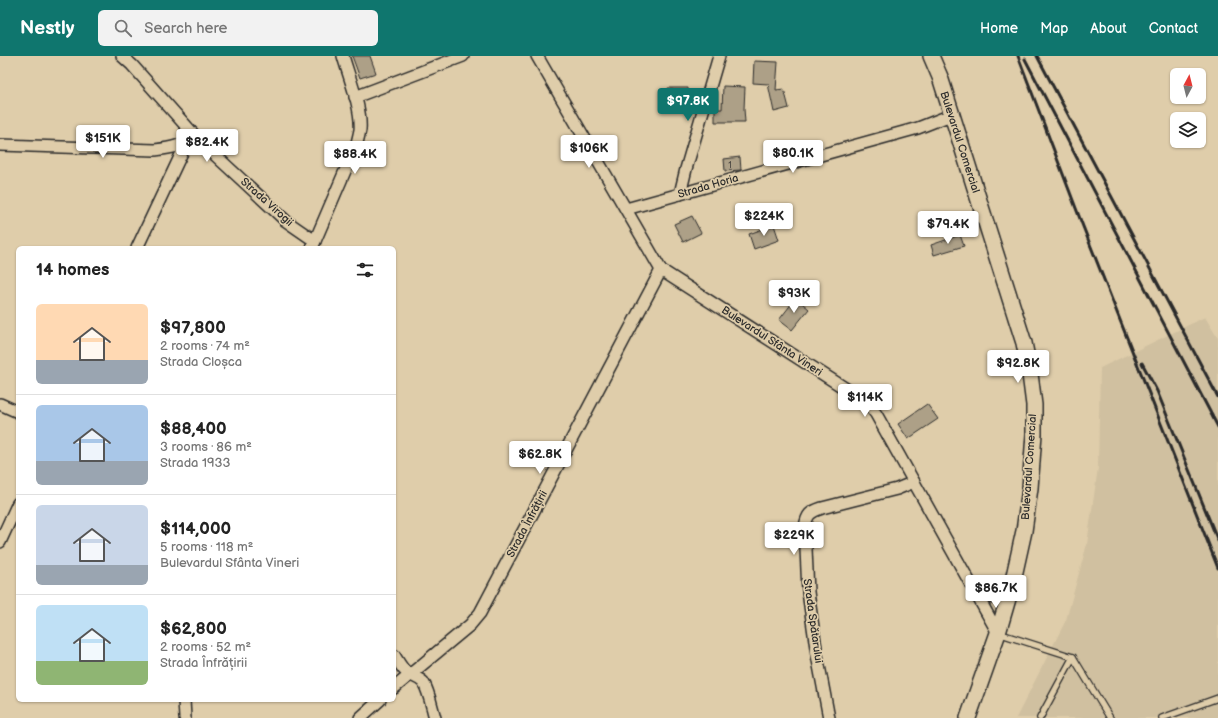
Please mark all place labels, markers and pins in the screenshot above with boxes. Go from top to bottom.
pin: $97.8K [655,88,721,122]
pin: $151K [75,125,131,159]
pin: $82.4K [174,129,240,163]
pin: $106K [561,135,617,169]
pin: $80.1K [760,140,826,174]
pin: $88.4K [322,141,388,175]
pin: $224K [736,203,792,237]
pin: $79.4K [915,211,981,245]
pin: $93K [770,280,818,314]
pin: $92.8K [985,350,1051,384]
pin: $114K [837,384,893,418]
pin: $62.8K [507,441,573,475]
pin: $229K [766,522,822,556]
pin: $86.7K [963,575,1029,609]

